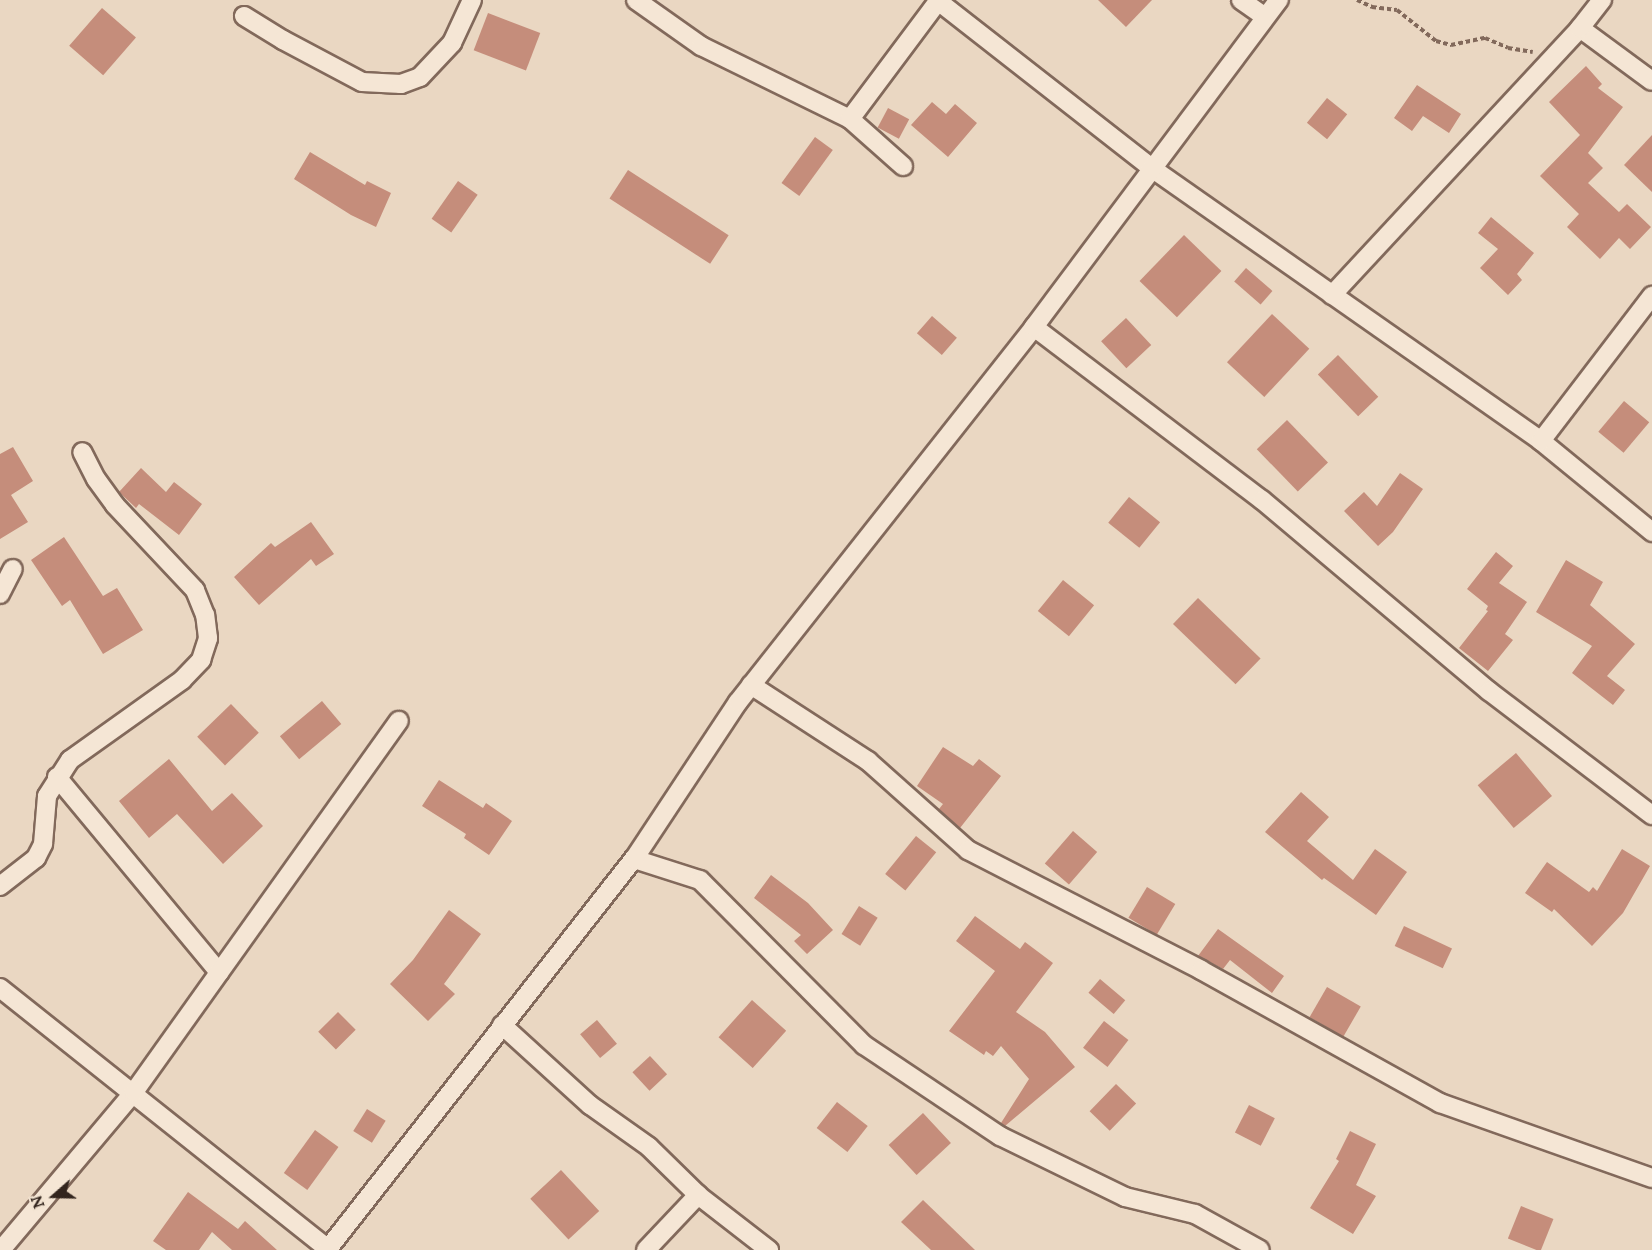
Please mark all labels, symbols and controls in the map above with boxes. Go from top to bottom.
north arrow [24,1166,84,1226]
text: N [26,1193,49,1211]

